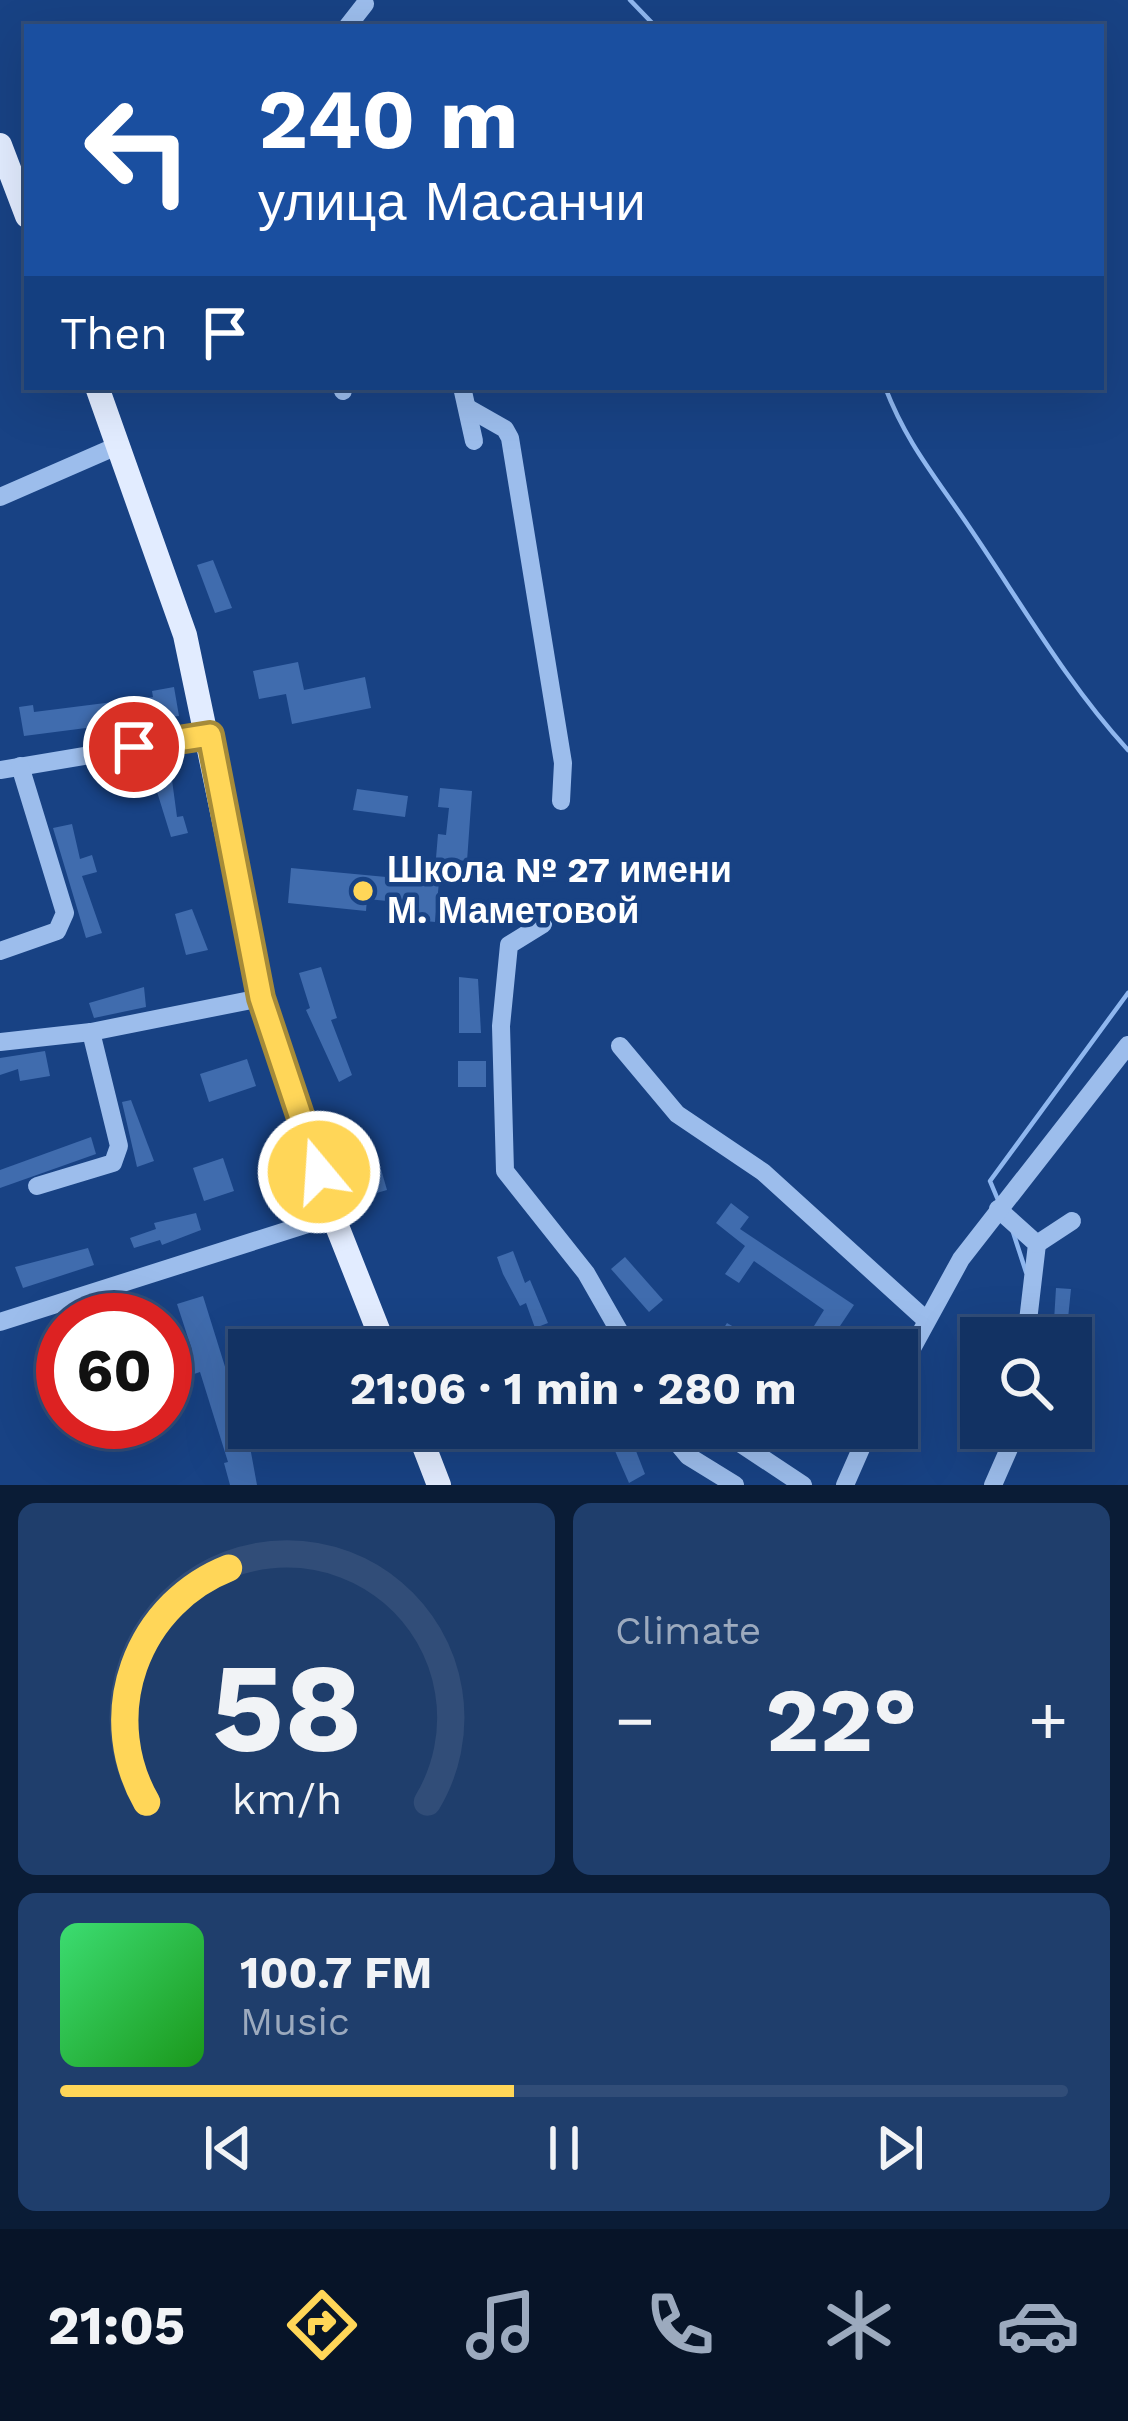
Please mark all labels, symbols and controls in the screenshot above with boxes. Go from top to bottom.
text: 240 m [258,70,519,168]
icon: left [60,72,216,228]
text: улица Масанчи [258,170,646,233]
icon: arrive [192,300,258,366]
text: Then [60,307,168,360]
pin [83,696,185,798]
icon: arrive [101,714,167,780]
place label: Школа № 27 имени М. Маметовой [387,849,732,932]
marker: Школа № 27 имени М. Маметовой [350,878,376,904]
position arrow [256,1109,382,1235]
speed limit sign: 60 [36,1293,192,1449]
map controls [960,1317,1092,1449]
button: search [960,1317,1092,1449]
text: 21:06 · 1 min · 280 m [349,1362,797,1415]
text: Climate [615,1608,761,1653]
text: 58 [211,1635,362,1781]
text: 22° [766,1667,917,1773]
text: − [615,1682,655,1759]
text: + [1028,1682,1068,1759]
text: km/h [231,1774,342,1824]
text: 100.7 FM [240,1946,433,1999]
text: Music [240,1999,350,2044]
icon: previous [195,2115,261,2181]
icon: pause [531,2115,597,2181]
icon: next [867,2115,933,2181]
icon: directions [280,2283,364,2367]
icon: music [459,2283,543,2367]
icon: phone [638,2283,722,2367]
icon: climate [817,2283,901,2367]
icon: car [996,2283,1080,2367]
text: 21:05 [48,2294,185,2357]

